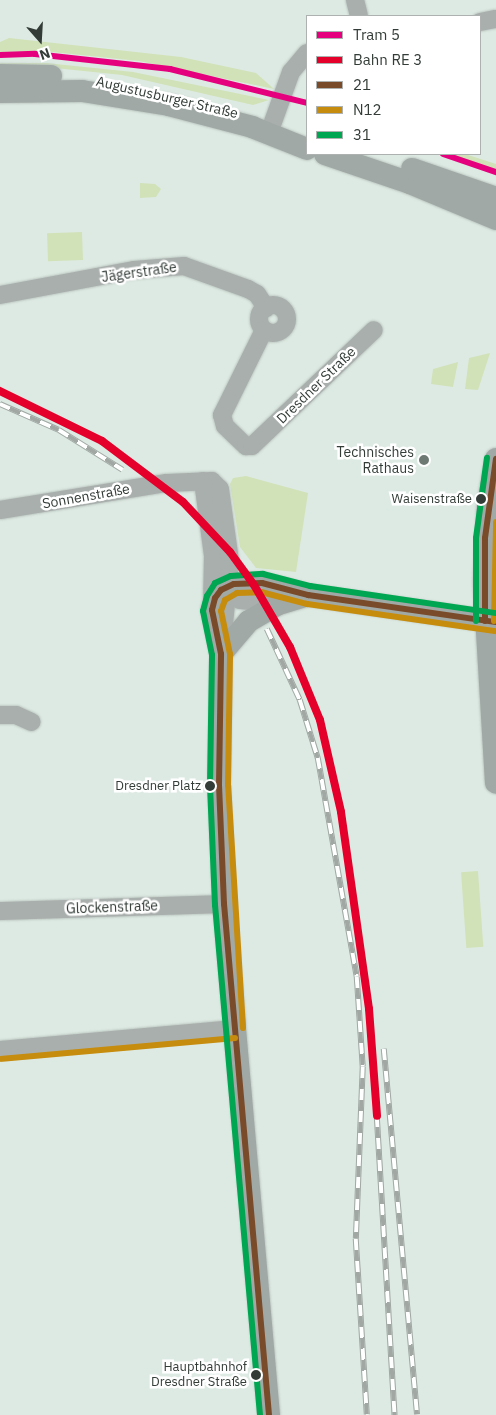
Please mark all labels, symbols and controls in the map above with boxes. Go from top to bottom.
north arrow [15,15,65,65]
legend [306,15,481,155]
text: Tram 5 [353,25,400,44]
text: N [37,44,53,64]
text: Bahn RE 3 [353,50,422,69]
street label: Augustusburger Straße [94,72,240,122]
text: 21 [353,75,371,94]
text: N12 [353,100,382,119]
text: 31 [353,125,371,144]
street label: Jägerstraße [100,258,178,286]
street label: Dresdner Straße [273,343,359,427]
place label: Technisches Rathaus [336,444,414,477]
marker: Technisches Rathaus [418,454,430,466]
street label: Sonnenstraße [41,480,131,512]
place label: Waisenstraße [392,491,472,507]
marker: Waisenstraße [476,494,486,504]
place label: Dresdner Platz [115,778,201,794]
marker: Dresdner Platz [205,781,215,791]
street label: Glockenstraße [66,897,158,917]
place label: Hauptbahnhof Dresdner Straße [151,1360,247,1391]
marker: Hauptbahnhof Dresdner Straße [251,1370,261,1380]

